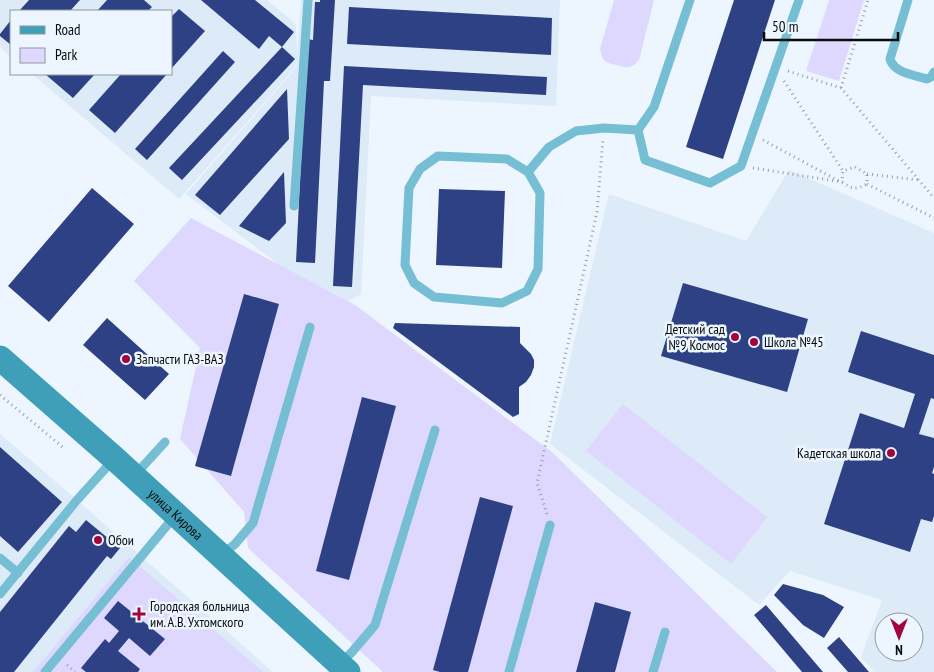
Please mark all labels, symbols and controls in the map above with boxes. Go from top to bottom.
legend [10,10,172,75]
scale bar [764,10,898,42]
text: 50 m [772,17,798,36]
text: Road [55,20,81,39]
text: Park [55,45,77,64]
place label: Детский сад №9 Космос [665,320,725,354]
marker: Детский сад №9 Космос [729,331,741,343]
place label: Школа №45 [764,333,824,351]
marker: Школа №45 [748,336,760,348]
place label: Запчасти ГАЗ-ВАЗ [136,350,224,368]
marker: Запчасти ГАЗ-ВАЗ [120,353,132,365]
place label: Кадетская школа [797,444,881,462]
marker: Кадетская школа [885,447,897,459]
street label: улица Кирова [144,485,207,544]
place label: Обои [108,531,134,549]
marker: Обои [92,534,104,546]
place label: Городская больница им. А.В. Ухтомского [150,597,250,631]
marker: Городская больница им. А.В. Ухтомского [132,607,146,621]
north arrow [874,612,924,662]
text: N [895,641,903,659]

